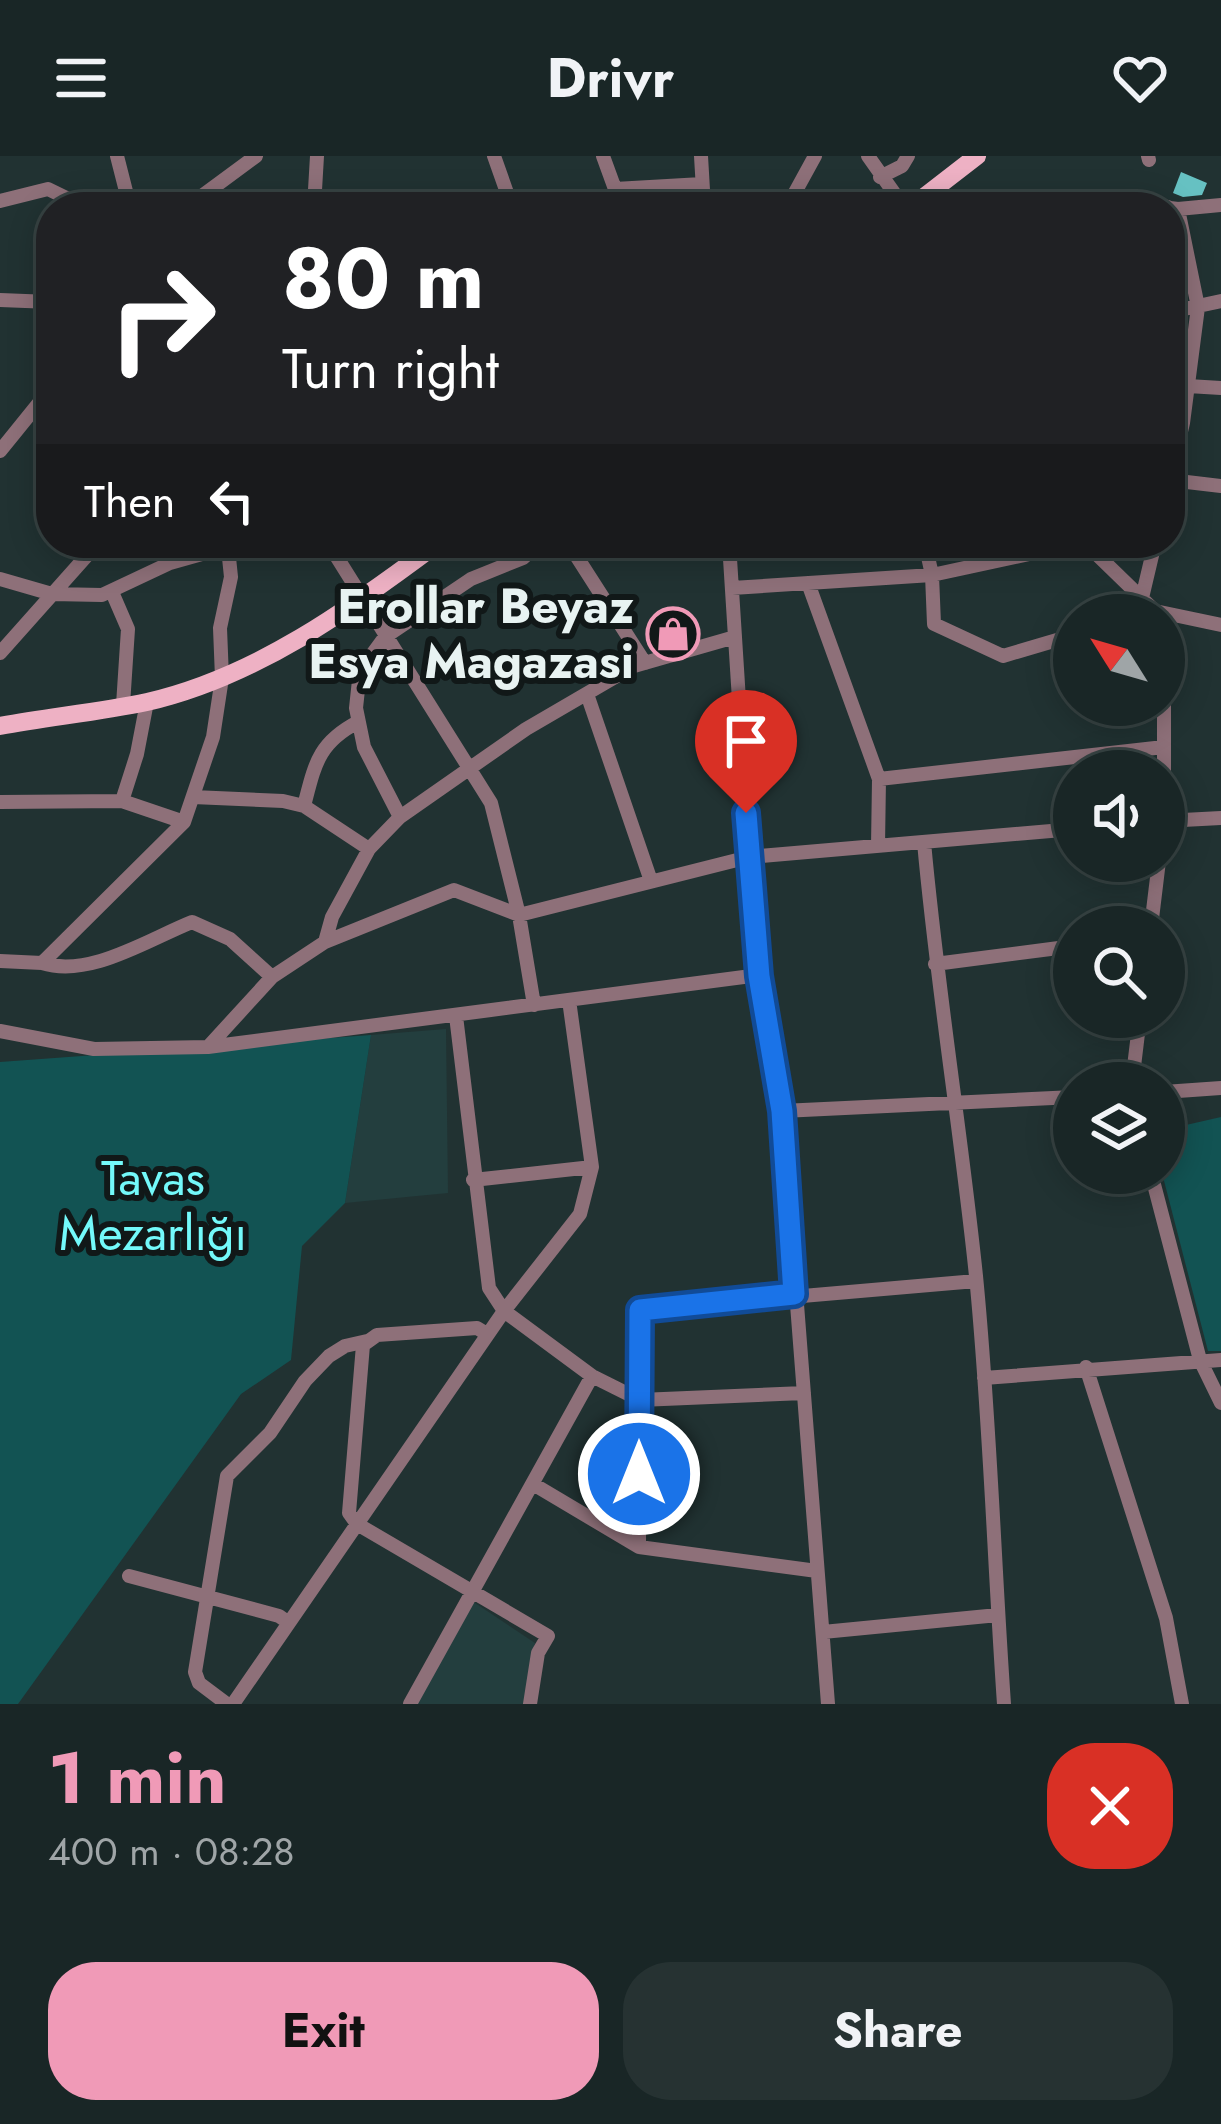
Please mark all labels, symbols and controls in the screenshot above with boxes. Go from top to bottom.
text: Drivr [547,39,674,117]
icon: menu [48,45,114,111]
icon: heart [1107,45,1173,111]
text: 80 m [282,218,484,340]
icon: right [84,240,240,396]
text: Turn right [282,330,499,408]
icon: left [199,468,265,534]
text: Then [84,469,175,534]
place label: Erollar Beyaz Esya Magazasi [308,572,634,696]
north arrow [1053,594,1185,726]
map controls [1053,594,1185,1194]
shop icon: Erollar Beyaz Esya Magazasi [645,606,701,662]
pin [695,690,797,813]
icon: arrive [713,708,779,774]
button: sound [1053,750,1185,882]
button: search [1053,906,1185,1038]
button: layers [1053,1062,1185,1194]
park label: Tavas Mezarlığı [59,1144,247,1268]
position arrow [576,1411,702,1537]
text: 1 min [48,1726,227,1830]
button: close [1047,1743,1173,1869]
text: 400 m · 08:28 [48,1823,295,1880]
button: Exit [48,1962,599,2100]
button: Share [623,1962,1173,2100]

